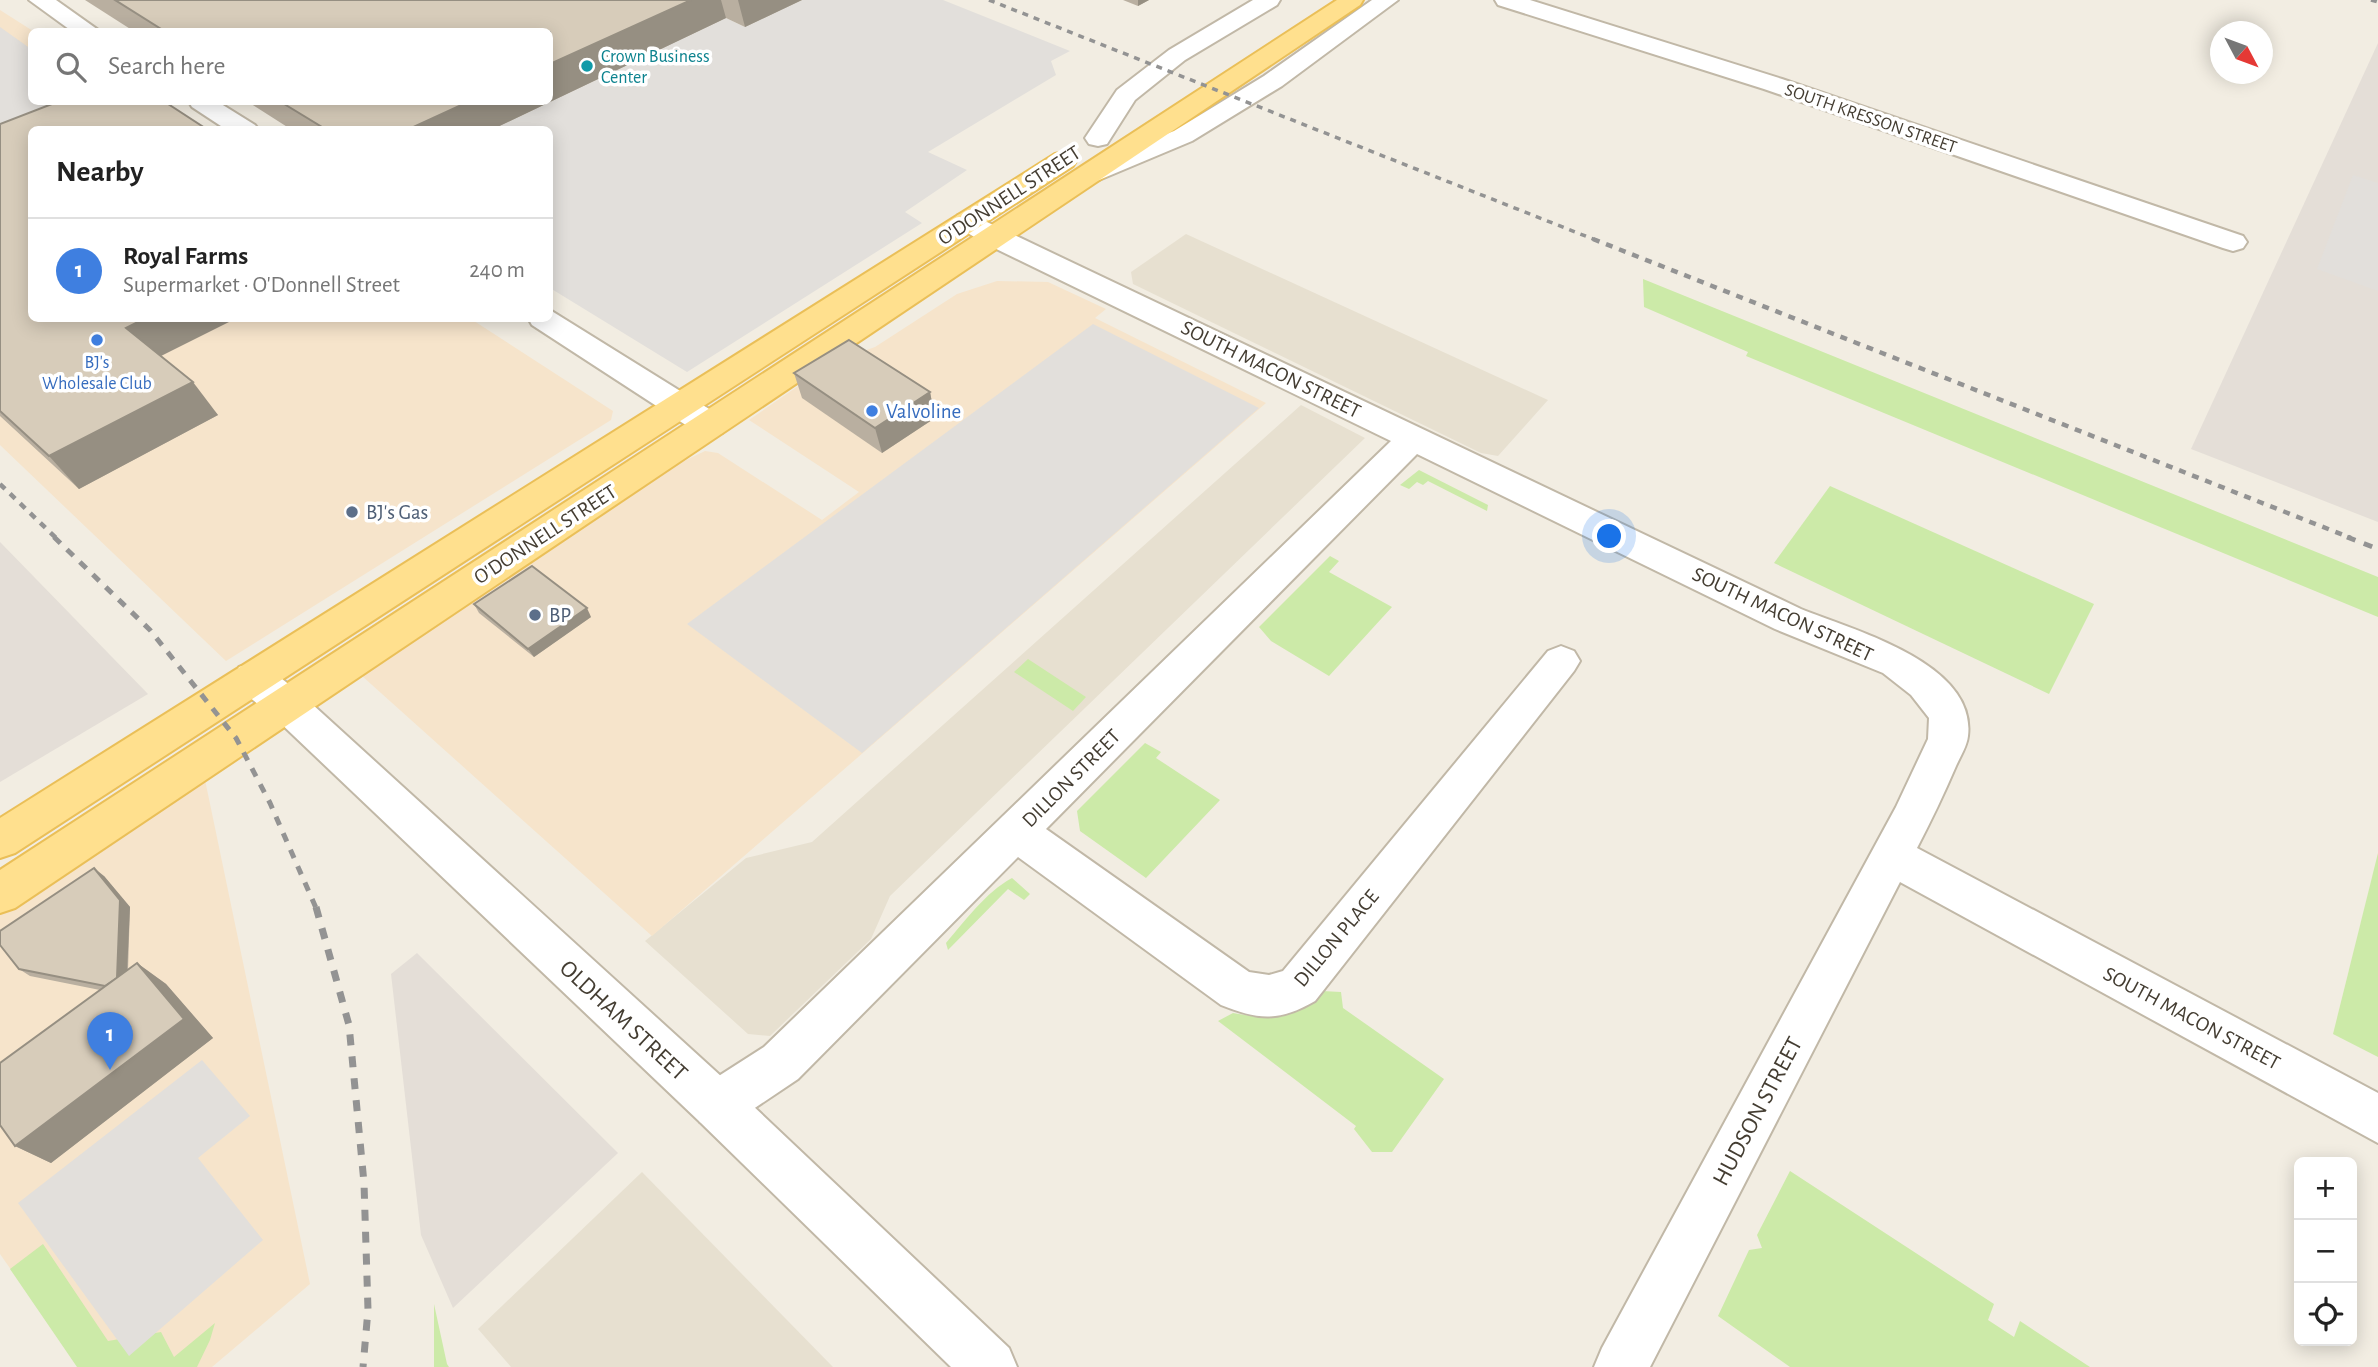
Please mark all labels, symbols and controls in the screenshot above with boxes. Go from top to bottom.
north arrow [2210,21,2273,84]
search box [28,28,553,105]
icon: search [52,48,90,86]
place label: Crown Business Center [601,48,710,87]
text: Search here [108,53,226,79]
marker: Crown Business Center [579,58,595,74]
street label: SOUTH KRESSON STREET [1782,81,1959,157]
street label: O'DONNELL STREET [934,142,1084,249]
text: Nearby [56,157,144,187]
text: Royal Farms [123,243,248,269]
text: 1 [75,259,83,282]
text: 240 m [469,259,525,282]
text: Supermarket · O'Donnell Street [123,274,400,297]
street label: SOUTH MACON STREET [1178,317,1364,422]
marker: BJ's Wholesale Club [89,332,105,348]
place label: BJ's Wholesale Club [42,354,152,393]
place label: Valvoline [886,401,961,422]
marker: Valvoline [864,403,880,419]
street label: O'DONNELL STREET [470,481,620,588]
place label: BJ's Gas [366,502,428,523]
marker: BJ's Gas [344,504,360,520]
your location [1592,519,1626,553]
street label: SOUTH MACON STREET [1689,563,1877,666]
place label: BP [549,605,571,626]
marker: BP [527,607,543,623]
street label: DILLON STREET [1018,725,1124,831]
street label: DILLON PLACE [1290,886,1383,991]
street label: OLDHAM STREET [555,956,692,1086]
street label: SOUTH MACON STREET [2100,963,2284,1074]
pin: 1 [87,1012,133,1070]
street label: HUDSON STREET [1709,1033,1807,1190]
map controls [2294,1157,2357,1346]
button: + [2294,1157,2357,1220]
button: − [2294,1220,2357,1283]
button: locate [2294,1283,2357,1346]

